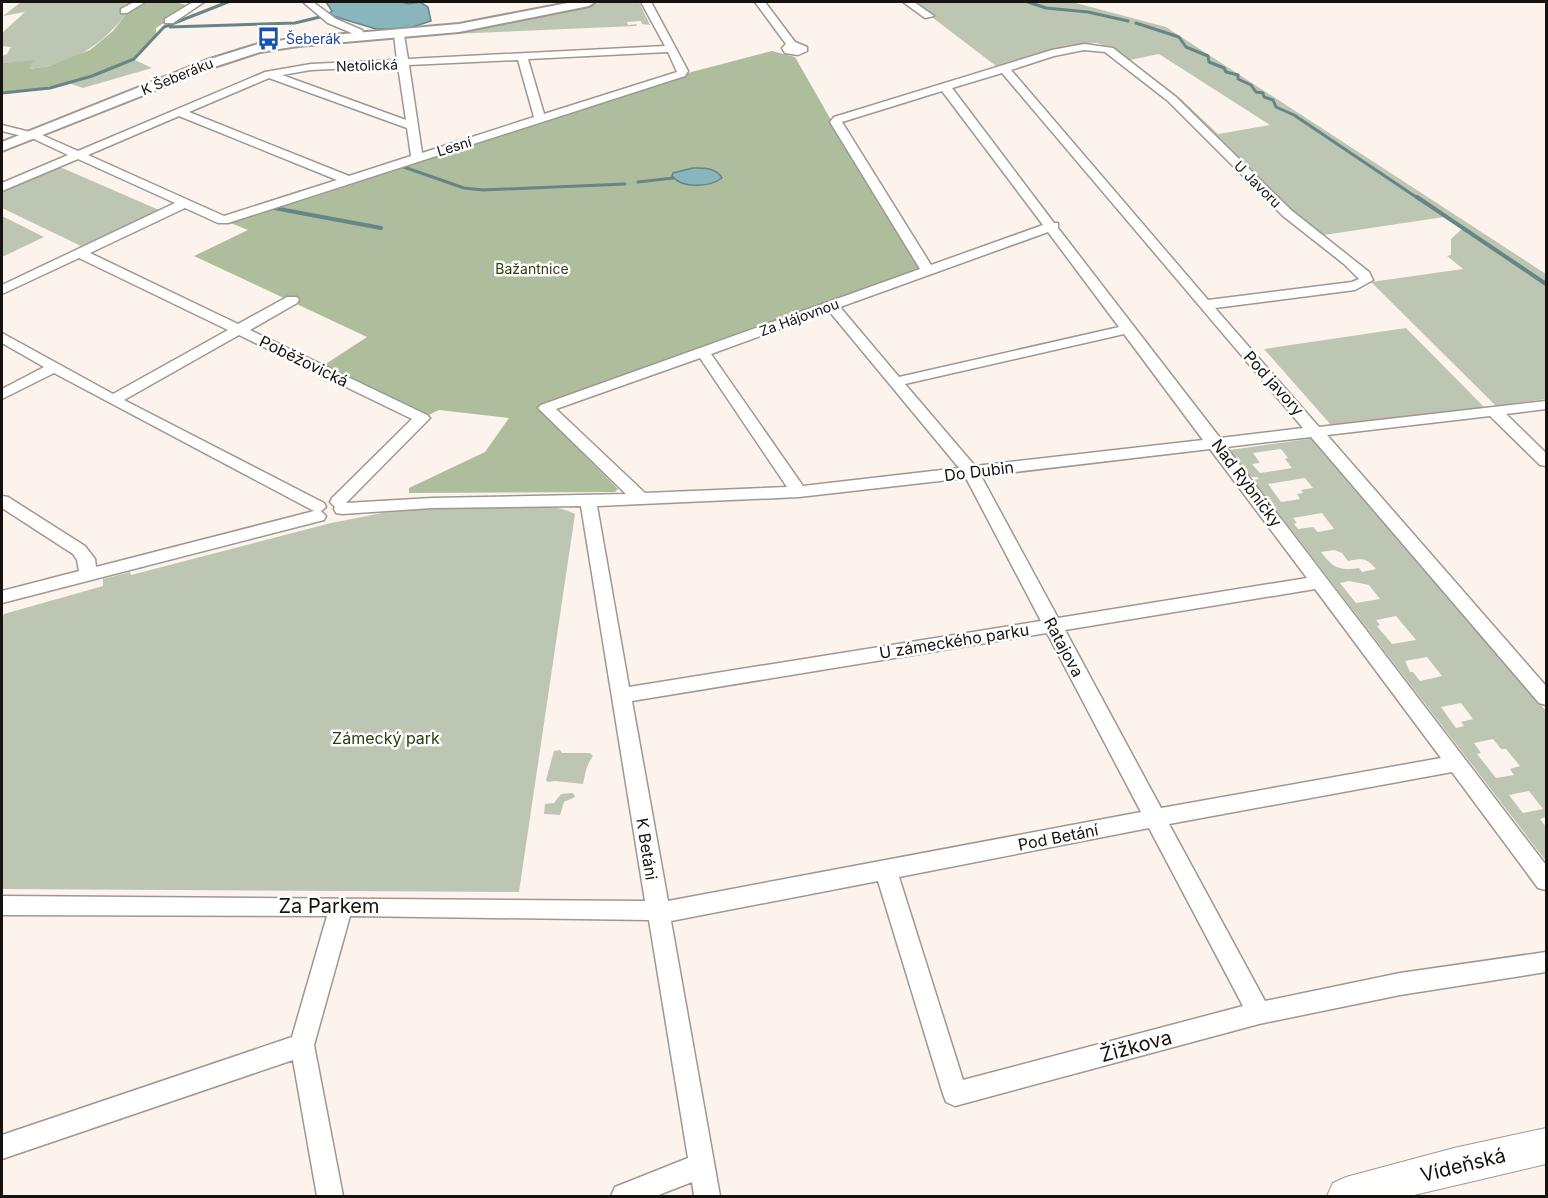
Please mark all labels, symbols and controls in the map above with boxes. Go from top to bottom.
bus stop icon: Šeberák [255,25,281,51]
place label: Šeberák [286,30,341,47]
street label: K Šeberáku [138,54,216,98]
street label: Netolická [336,55,398,75]
street label: Lesní [435,133,474,159]
street label: U Javoru [1231,157,1285,211]
park label: Bažantnice [495,260,569,277]
street label: Za Hájovnou [757,295,841,339]
street label: Poběžovická [256,331,352,391]
street label: Pod javory [1240,347,1308,419]
street label: Nad Rybníčky [1207,435,1287,531]
street label: Do Dubin [943,457,1015,485]
street label: Ratajova [1040,614,1088,680]
street label: U zámeckého parku [878,619,1030,663]
park label: Zámecký park [332,728,440,748]
street label: K Betáni [632,816,662,882]
street label: Pod Betání [1016,819,1100,855]
street label: Za Parkem [279,894,380,918]
street label: Žižkova [1097,1024,1174,1067]
street label: Vídeňská [1418,1143,1508,1187]

